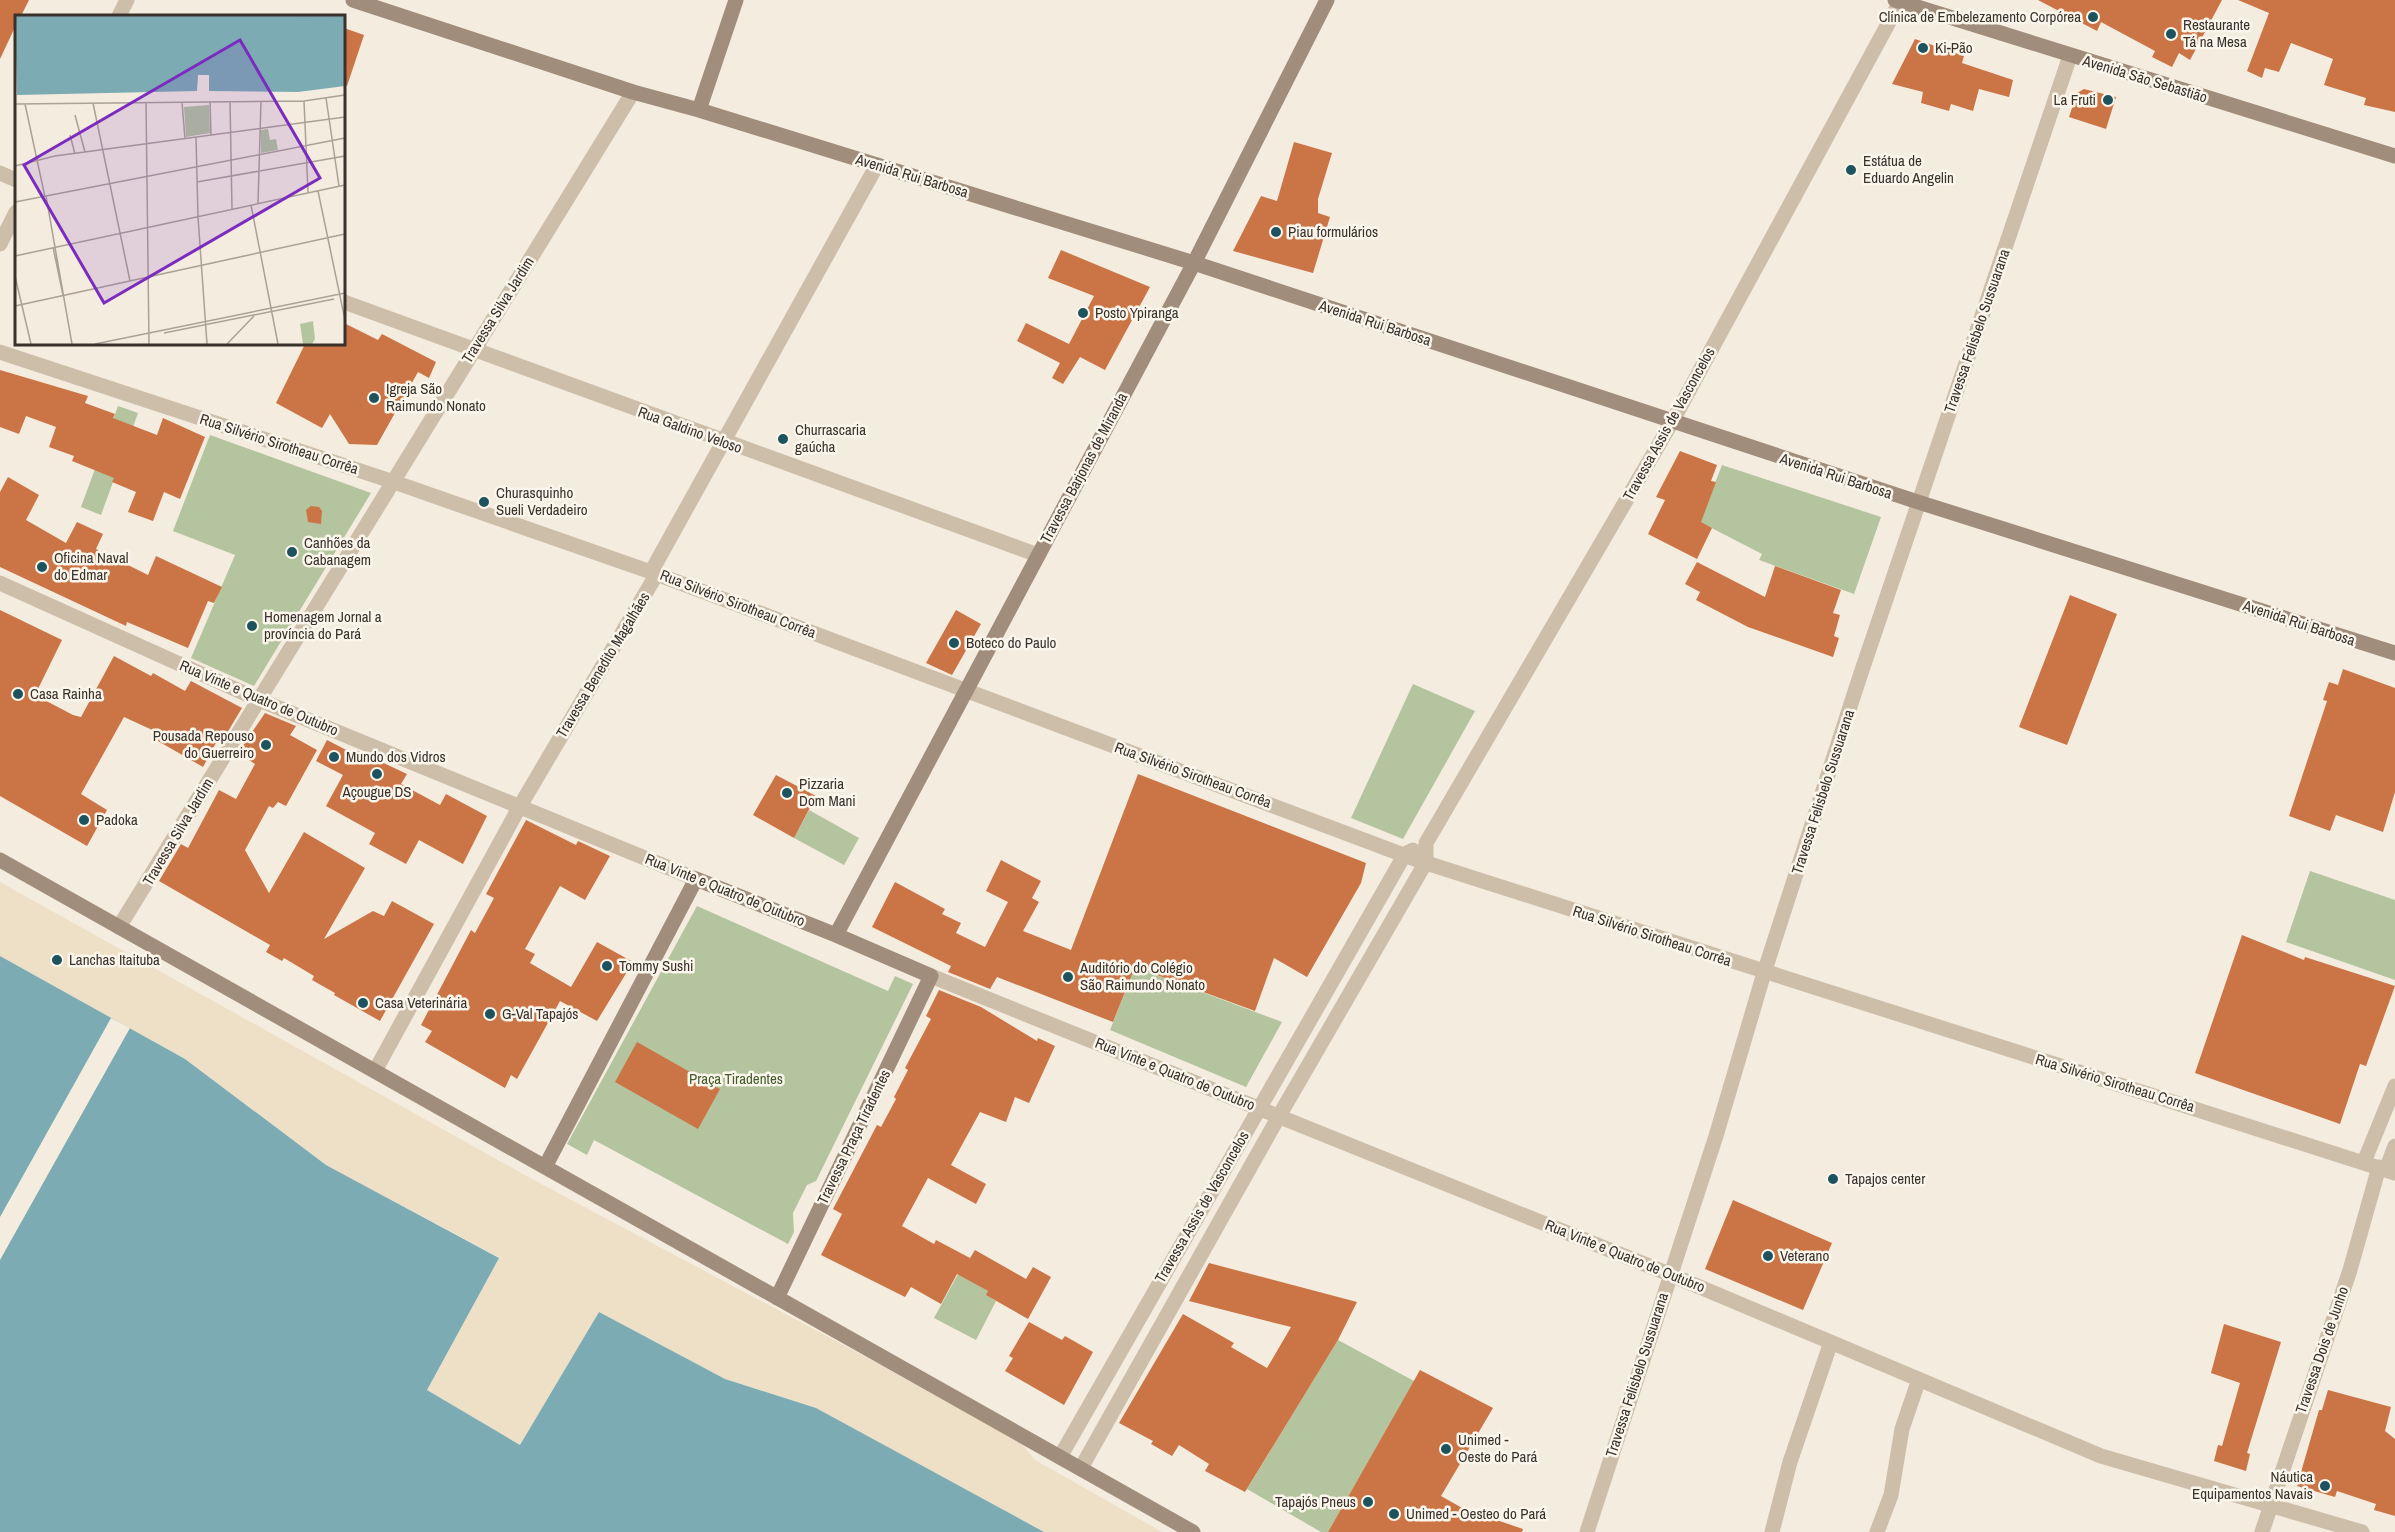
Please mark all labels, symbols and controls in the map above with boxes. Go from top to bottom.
place label: Clínica de Embelezamento Corpórea [1879,6,2081,27]
marker: Clínica de Embelezamento Corpórea [2086,10,2100,24]
place label: Restaurante Tá na Mesa [2183,14,2250,52]
inset map [15,15,345,345]
marker: Restaurante Tá na Mesa [2164,27,2178,41]
place label: Ki-Pão [1935,37,1973,58]
marker: Ki-Pão [1916,41,1930,55]
street label: Avenida São Sebastião [2079,49,2210,107]
place label: La Fruti [2054,89,2096,110]
marker: La Fruti [2101,93,2115,107]
street label: Avenida Rui Barbosa [852,148,971,203]
place label: Estátua de Eduardo Angelin [1863,150,1954,188]
marker: Estátua de Eduardo Angelin [1844,163,1858,177]
place label: Piau formulários [1288,221,1378,242]
marker: Piau formulários [1269,225,1283,239]
street label: Travessa Felisbelo Sussuarana [1939,246,2014,416]
street label: Travessa Silva Jardim [456,252,539,367]
street label: Avenida Rui Barbosa [1315,294,1434,351]
place label: Posto Ypiranga [1095,302,1179,323]
marker: Posto Ypiranga [1076,306,1090,320]
street label: Travessa Assis de Vasconcelos [1618,343,1720,504]
place label: Igreja São Raimundo Nonato [386,378,486,416]
street label: Travessa Barjonas de Miranda [1035,389,1132,547]
marker: Igreja São Raimundo Nonato [367,391,381,405]
street label: Rua Galdino Veloso [635,401,745,458]
street label: Rua Silvério Sirotheau Corrêa [197,408,361,479]
place label: Churrascaria gaúcha [795,419,866,457]
marker: Churrascaria gaúcha [776,432,790,446]
street label: Avenida Rui Barbosa [1776,447,1895,504]
place label: Churasquinho Sueli Verdadeiro [496,482,588,520]
marker: Churasquinho Sueli Verdadeiro [477,495,491,509]
place label: Canhões da Cabanagem [304,532,371,570]
marker: Canhões da Cabanagem [285,545,299,559]
place label: Oficina Naval do Edmar [54,547,129,585]
marker: Oficina Naval do Edmar [35,560,49,574]
street label: Rua Silvério Sirotheau Corrêa [657,564,819,643]
street label: Travessa Benedito Magalhães [551,588,654,741]
street label: Avenida Rui Barbosa [2239,594,2358,651]
place label: Homenagem Jornal a província do Pará [264,606,382,644]
marker: Homenagem Jornal a província do Pará [245,619,259,633]
place label: Boteco do Paulo [966,632,1056,653]
marker: Boteco do Paulo [947,636,961,650]
street label: Rua Vinte e Quatro de Outubro [177,655,342,741]
place label: Casa Rainha [30,683,102,704]
marker: Casa Rainha [11,687,25,701]
street label: Travessa Felisbelo Sussuarana [1786,707,1859,877]
place label: Pousada Repouso do Guerreiro [153,725,254,763]
street label: Rua Silvério Sirotheau Corrêa [1112,736,1275,813]
marker: Pousada Repouso do Guerreiro [259,738,273,752]
place label: Mundo dos Vidros [346,746,446,767]
marker: Mundo dos Vidros [327,750,341,764]
marker: Açougue DS [370,767,384,781]
place label: Pizzaria Dom Mani [799,773,856,811]
street label: Travessa Silva Jardim [137,774,218,889]
place label: Açougue DS [341,781,412,802]
marker: Pizzaria Dom Mani [780,786,794,800]
place label: Padoka [96,809,138,830]
marker: Padoka [77,813,91,827]
street label: Rua Vinte e Quatro de Outubro [642,848,808,931]
street label: Rua Silvério Sirotheau Corrêa [1570,900,1734,971]
place label: Lanchas Itaituba [69,949,160,970]
marker: Lanchas Itaituba [50,953,64,967]
place label: Tommy Sushi [619,955,694,976]
place label: Auditório do Colégio São Raimundo Nonato [1079,957,1205,995]
marker: Tommy Sushi [600,959,614,973]
marker: Auditório do Colégio São Raimundo Nonato [1061,970,1075,984]
place label: Casa Veterinária [375,992,467,1013]
marker: Casa Veterinária [356,996,370,1010]
place label: G-Val Tapajós [502,1003,578,1024]
marker: G-Val Tapajós [483,1007,497,1021]
street label: Rua Vinte e Quatro de Outubro [1092,1032,1258,1115]
street label: Rua Silvério Sirotheau Corrêa [2033,1048,2197,1117]
street label: Travessa Praça Tiradentes [812,1066,895,1208]
park label: Praça Tiradentes [689,1068,783,1089]
street label: Travessa Assis de Vasconcelos [1149,1127,1254,1287]
place label: Tapajos center [1845,1168,1925,1189]
marker: Tapajos center [1826,1172,1840,1186]
street label: Rua Vinte e Quatro de Outubro [1542,1214,1708,1297]
place label: Veterano [1780,1245,1829,1266]
marker: Veterano [1761,1249,1775,1263]
street label: Travessa Dois de Junho [2290,1283,2353,1416]
street label: Travessa Felisbelo Sussuarana [1600,1290,1673,1460]
place label: Unimed - Oeste do Pará [1458,1429,1537,1467]
marker: Unimed - Oeste do Pará [1439,1442,1453,1456]
place label: Náutica Equipamentos Navais [2192,1466,2313,1504]
marker: Náutica Equipamentos Navais [2318,1479,2332,1493]
place label: Tapajós Pneus [1275,1491,1356,1512]
marker: Tapajós Pneus [1361,1495,1375,1509]
place label: Unimed - Oesteo do Pará [1406,1503,1546,1524]
marker: Unimed - Oesteo do Pará [1387,1507,1401,1521]

